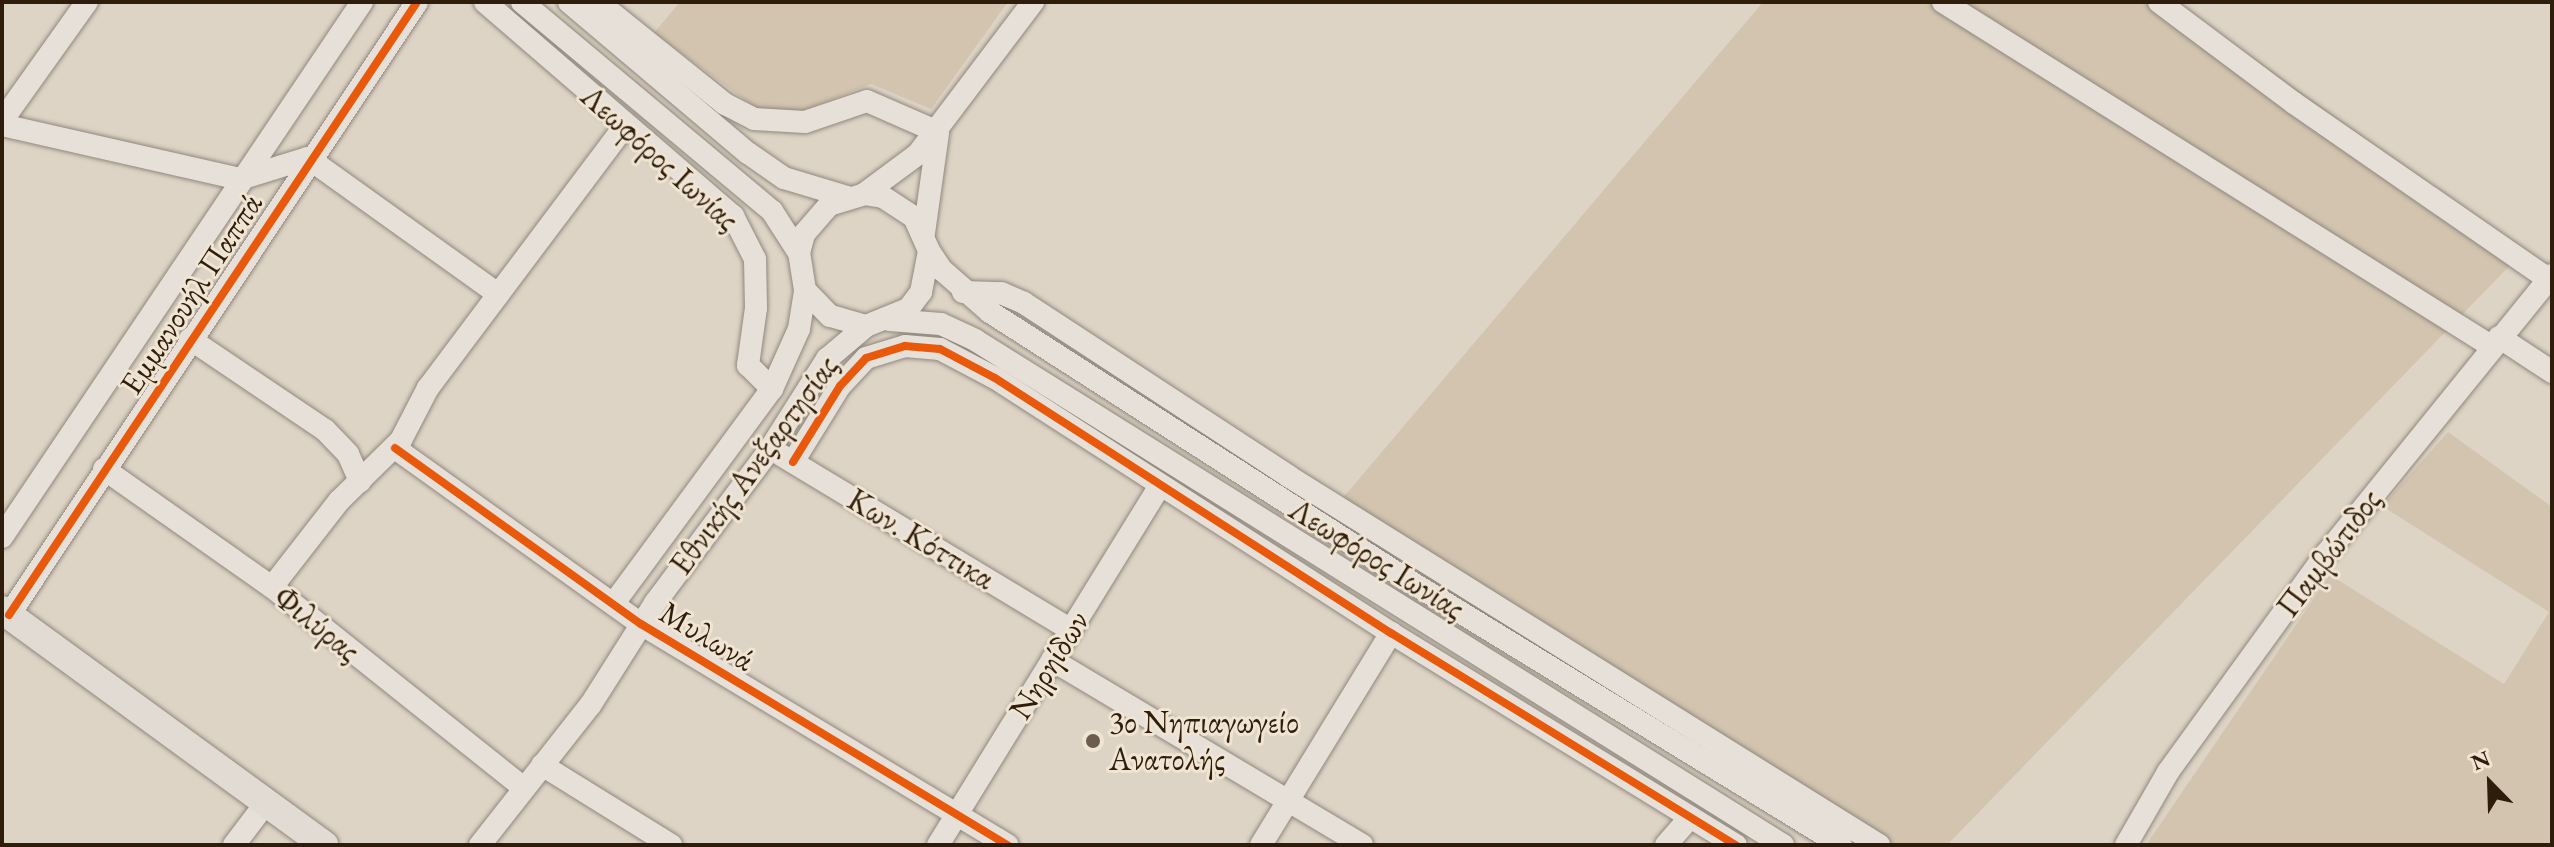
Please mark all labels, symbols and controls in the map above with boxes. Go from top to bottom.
street label: Λεωφόρος Ιωνίας [573,77,747,239]
street label: Εμμανουήλ Παππά [112,186,270,402]
street label: Εθνικής Ανεξαρτησίας [662,348,846,582]
street label: Κων. Κόττικα [841,480,1001,598]
street label: Παμβώτιδος [2268,481,2390,625]
street label: Λεωφόρος Ιωνίας [1282,490,1472,628]
street label: Φιλύρας [266,578,368,670]
street label: Μυλωνά [653,593,761,679]
street label: Νηρηίδων [1001,604,1097,726]
place label: 3ο Νηπιαγωγείο Ανατολής [1109,704,1299,779]
marker: 3ο Νηπιαγωγείο Ανατολής [1084,732,1102,750]
north arrow [2450,743,2530,823]
text: N [2467,744,2494,777]

